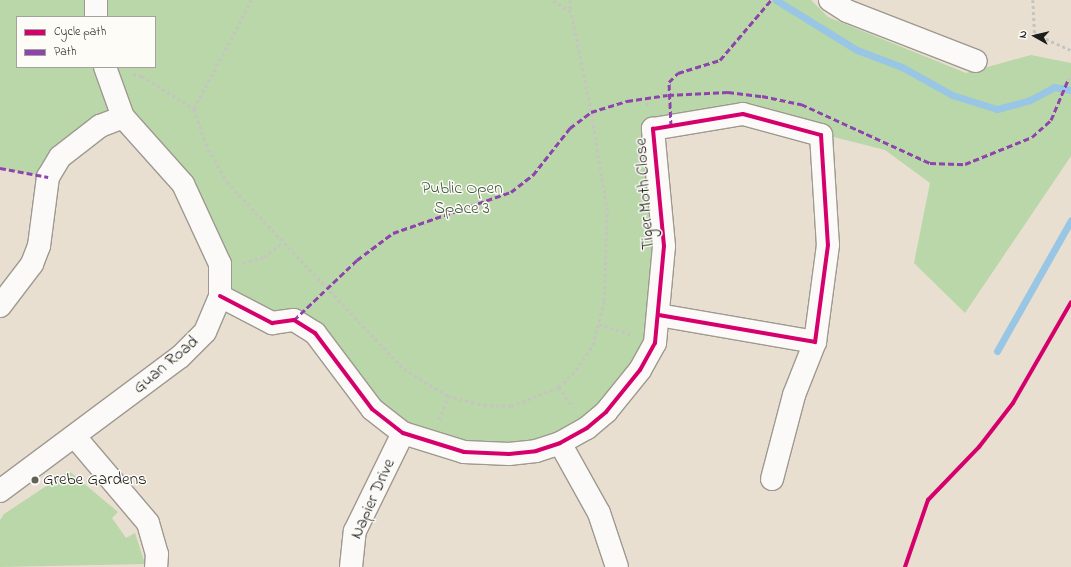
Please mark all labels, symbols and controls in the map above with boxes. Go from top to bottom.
legend [16,16,156,68]
north arrow [1015,16,1055,56]
text: Cycle path [54,23,106,41]
text: N [1015,30,1032,39]
text: Path [54,43,76,61]
street label: Tiger Moth Close [631,137,659,251]
park label: Public Open Space 3 [421,179,503,219]
street label: Guan Road [129,332,203,398]
street label: Napier Drive [346,456,400,542]
place label: Grebe Gardens [43,470,147,490]
marker: Grebe Gardens [30,475,40,485]

